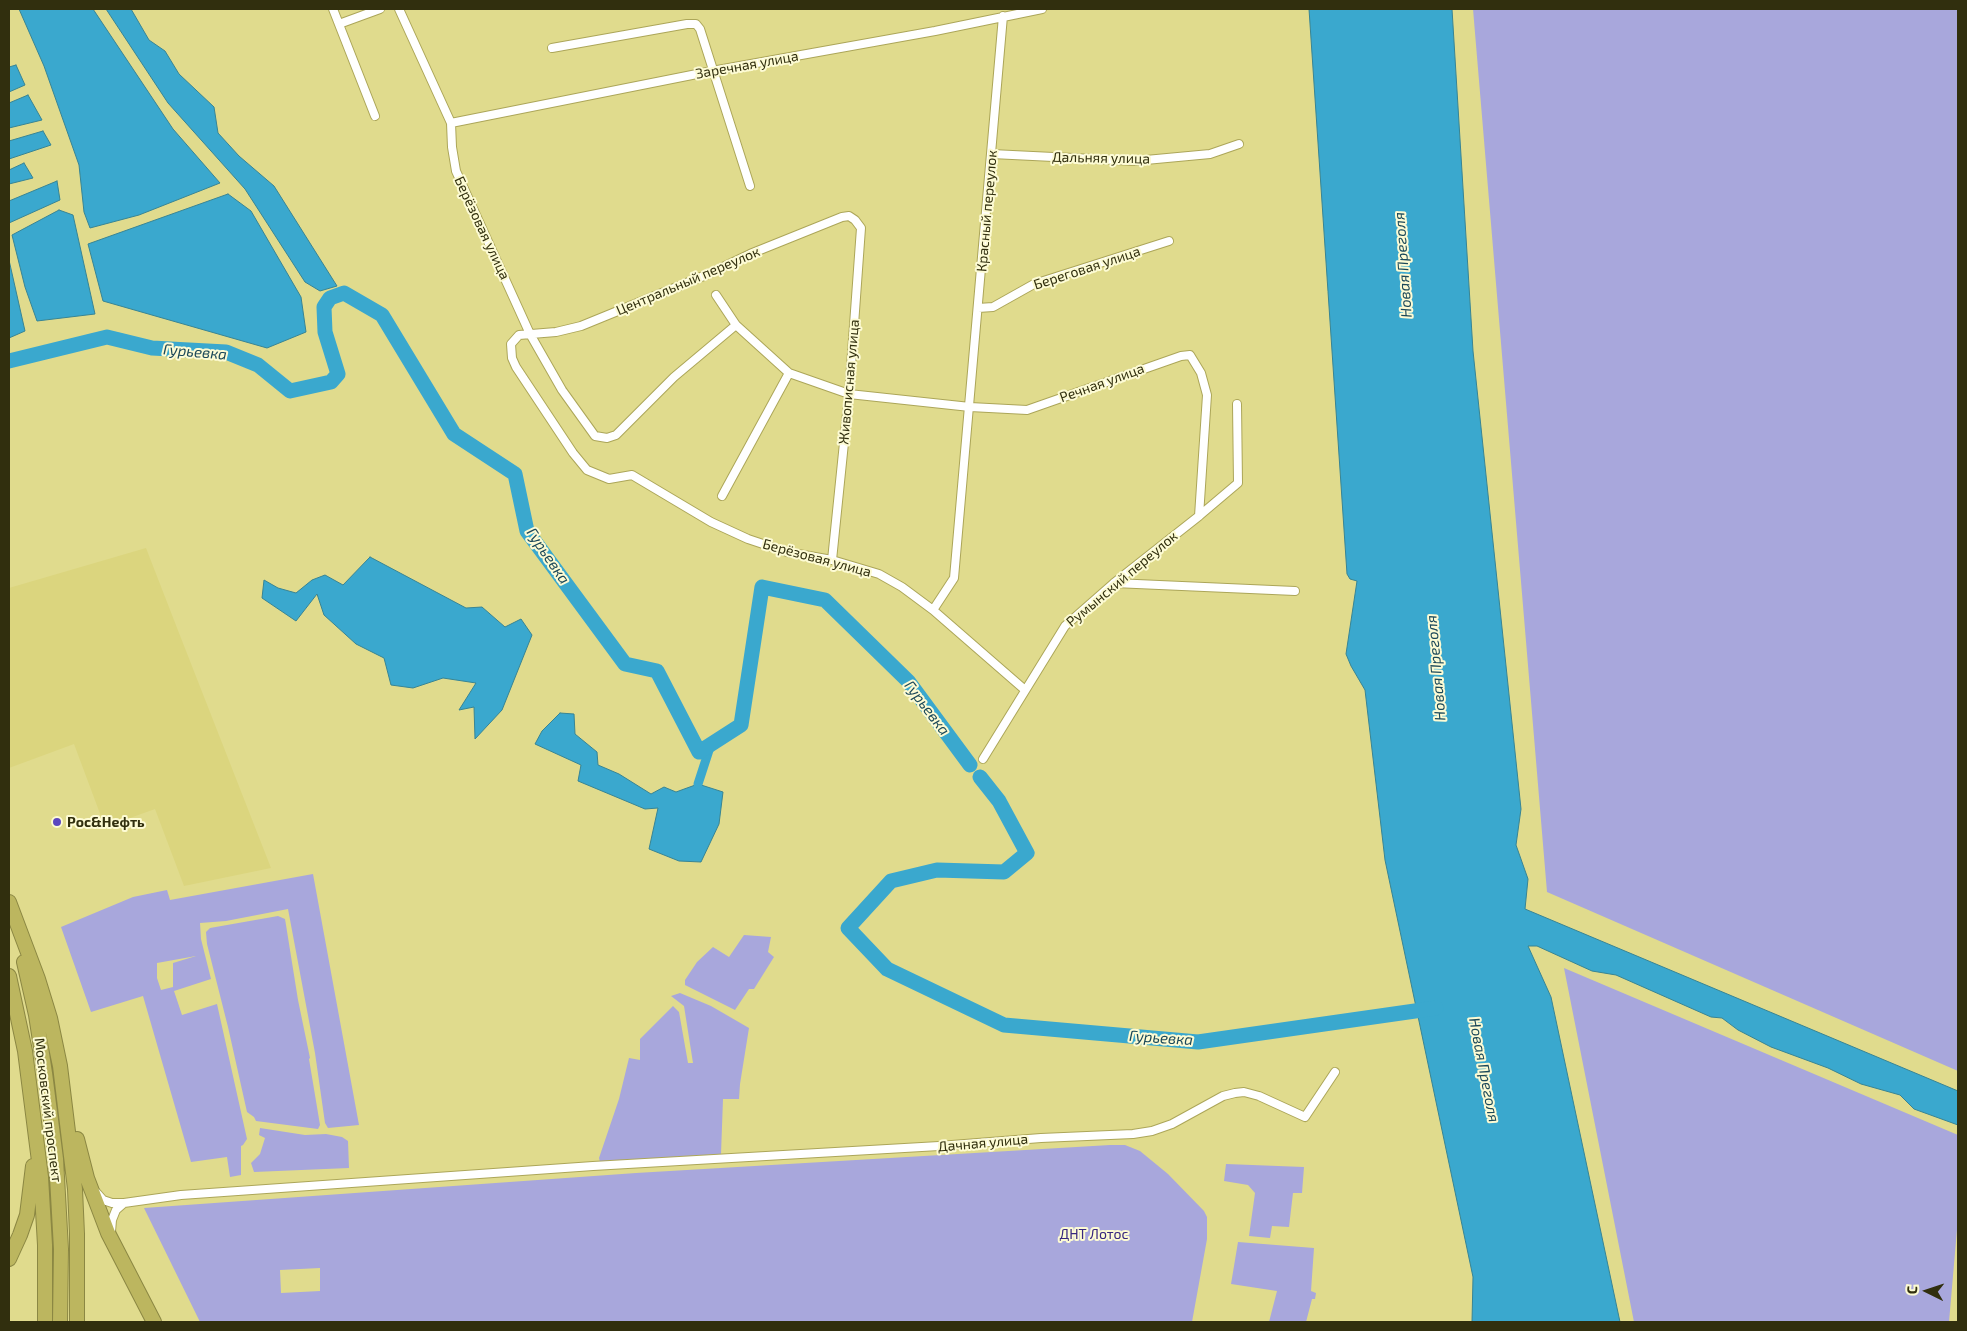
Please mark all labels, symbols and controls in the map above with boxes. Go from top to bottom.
street label: Заречная улица [694,48,800,82]
street label: Красный переулок [973,149,1001,273]
street label: Дальняя улица [1052,149,1150,167]
street label: Берёзовая улица [451,174,513,282]
water label: Новая Преголя [1390,211,1416,319]
street label: Центральный переулок [614,243,762,319]
street label: Береговая улица [1031,243,1143,293]
street label: Живописная улица [835,319,863,445]
water label: Гурьевка [162,340,228,364]
street label: Речная улица [1057,360,1147,406]
water label: Гурьевка [523,524,573,588]
street label: Румынский переулок [1063,528,1181,630]
street label: Берёзовая улица [761,535,873,581]
water label: Новая Преголя [1422,614,1450,722]
water label: Гурьевка [901,677,953,739]
place label: Рос&Нефть [67,814,145,830]
marker: Рос&Нефть [51,816,63,828]
water label: Новая Преголя [1465,1016,1503,1124]
water label: Гурьевка [1129,1027,1193,1049]
street label: Московский проспект [31,1037,65,1183]
street label: Дачная улица [937,1131,1029,1155]
park label: ДНТ Лотос [1060,1226,1128,1242]
north arrow [1902,1266,1952,1316]
text: С [1903,1285,1920,1295]

